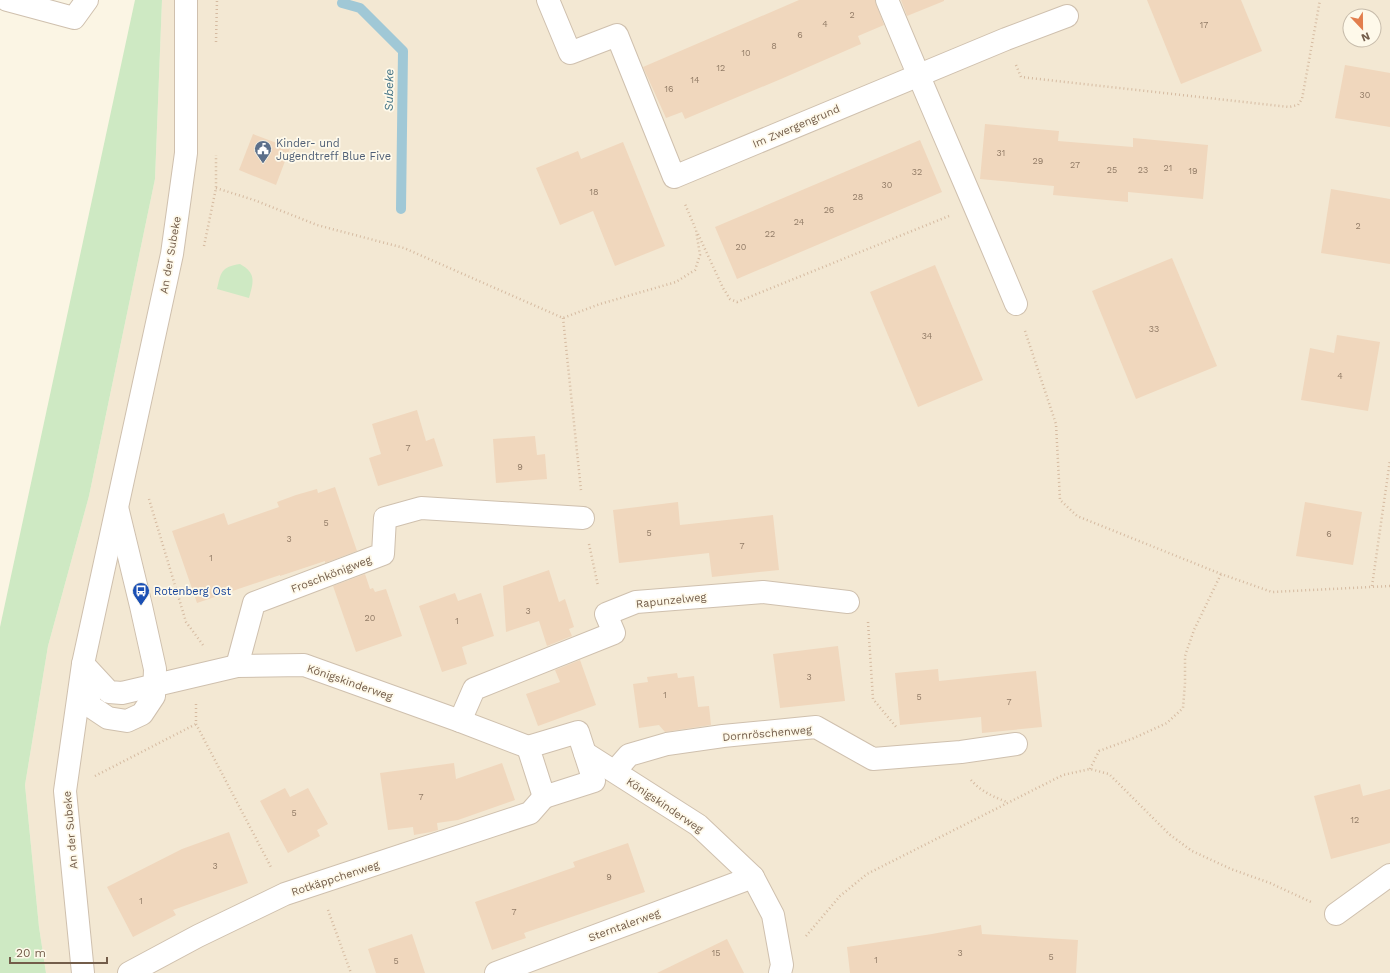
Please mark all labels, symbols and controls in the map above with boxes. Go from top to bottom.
north arrow [1342,8,1382,48]
house number: 2 [849,10,855,20]
house number: 4 [822,19,828,29]
house number: 17 [1200,20,1208,30]
text: N [1359,29,1372,44]
house number: 6 [797,30,803,40]
house number: 8 [771,41,777,51]
house number: 10 [741,48,751,58]
house number: 12 [717,63,725,73]
water label: Subeke [382,69,396,111]
house number: 14 [690,75,700,85]
house number: 16 [665,84,673,94]
house number: 30 [1360,90,1371,100]
street label: Im Zwergengrund [751,102,842,151]
place label: Kinder- und Jugendtreff Blue Five [276,137,391,163]
public building icon: Kinder- und Jugendtreff Blue Five [253,139,273,164]
house number: 31 [997,148,1005,158]
house number: 29 [1033,156,1043,166]
house number: 27 [1070,160,1080,170]
house number: 21 [1164,163,1172,173]
house number: 25 [1107,165,1117,175]
house number: 23 [1138,165,1148,175]
house number: 19 [1188,166,1198,176]
house number: 32 [912,167,922,177]
house number: 30 [882,180,893,190]
house number: 18 [589,187,599,197]
house number: 28 [853,192,863,202]
house number: 26 [824,205,834,215]
street label: An der Subeke [157,215,184,295]
house number: 24 [794,217,805,227]
house number: 2 [1355,221,1361,231]
house number: 22 [765,229,775,239]
house number: 20 [736,242,747,252]
house number: 33 [1149,324,1159,334]
house number: 34 [922,331,933,341]
house number: 4 [1337,371,1343,381]
house number: 7 [405,443,411,453]
house number: 9 [517,462,523,472]
house number: 5 [323,518,329,528]
house number: 5 [646,528,652,538]
house number: 6 [1326,529,1332,539]
house number: 3 [286,534,292,544]
house number: 7 [739,541,745,551]
house number: 1 [209,553,213,563]
street label: Froschkönigweg [289,553,373,596]
bus stop icon: Rotenberg Ost [131,581,151,606]
place label: Rotenberg Ost [154,585,231,598]
street label: Rapunzelweg [635,590,707,611]
house number: 3 [525,606,531,616]
house number: 20 [365,613,376,623]
house number: 1 [455,616,459,626]
street label: Königskinderweg [305,662,394,703]
house number: 3 [806,672,812,682]
house number: 1 [663,690,667,700]
house number: 5 [916,692,922,702]
house number: 7 [1006,697,1012,707]
street label: Dornröschenweg [722,723,812,744]
street label: Königskinderweg [624,775,706,836]
street label: An der Subeke [61,790,80,870]
house number: 7 [418,792,424,802]
house number: 5 [291,808,297,818]
house number: 12 [1351,815,1359,825]
street label: Rotkäppchenweg [290,858,381,899]
house number: 3 [212,861,218,871]
house number: 9 [606,872,612,882]
house number: 1 [139,896,143,906]
street label: Sterntalerweg [586,906,662,944]
house number: 7 [511,907,517,917]
scale bar [10,939,107,965]
text: 20 m [16,946,46,960]
house number: 15 [712,948,720,958]
house number: 3 [957,948,963,958]
house number: 5 [1048,952,1054,962]
house number: 1 [874,955,878,965]
house number: 5 [393,956,399,966]

